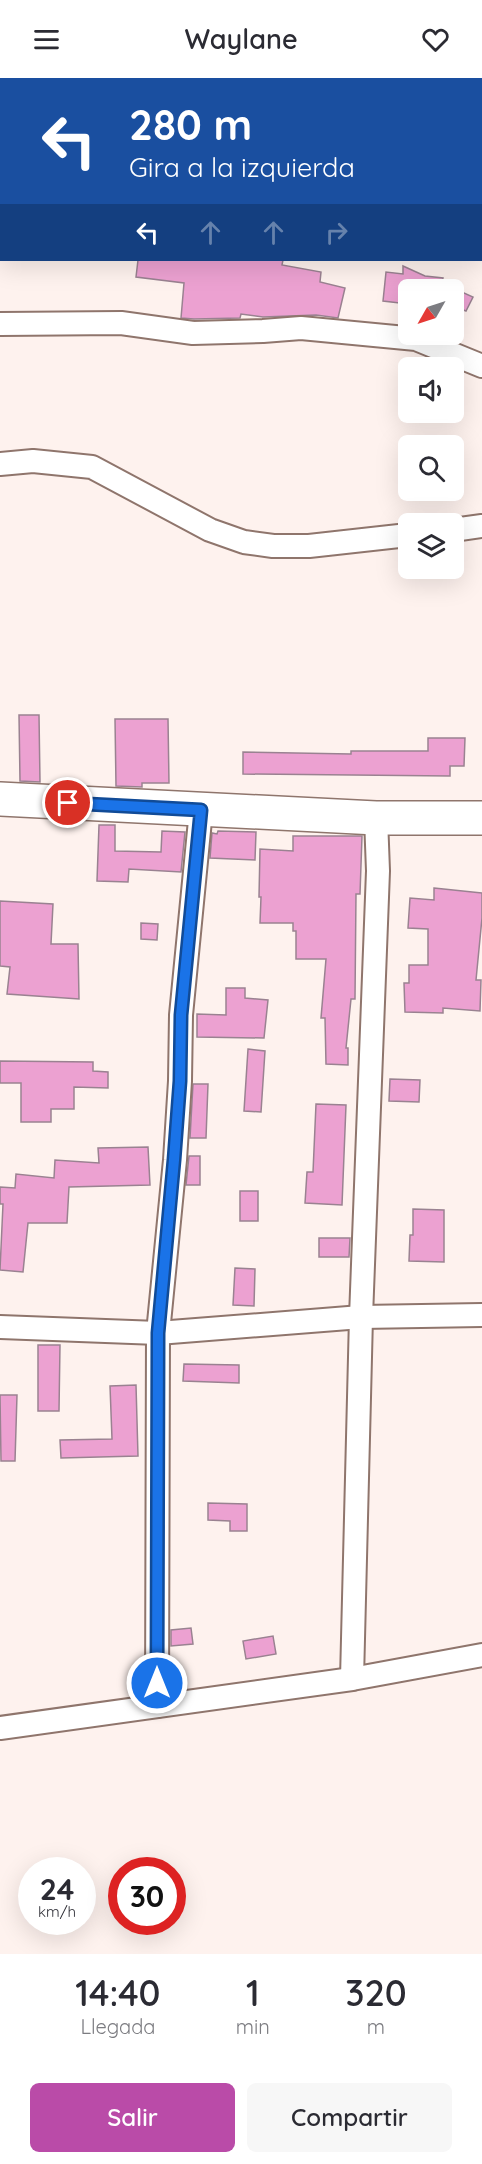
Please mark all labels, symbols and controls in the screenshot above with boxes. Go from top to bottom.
text: Waylane [184,22,298,56]
icon: menu [30,23,63,56]
icon: heart [419,23,452,56]
text: 280 m [129,98,252,151]
icon: left [30,102,108,180]
text: Gira a la izquierda [129,150,355,184]
icon: left [131,216,164,249]
icon: ahead [194,216,227,249]
icon: ahead [257,216,290,249]
icon: right [320,216,353,249]
north arrow [398,279,464,345]
map controls [398,279,464,579]
button: sound [398,357,464,423]
button: search [398,435,464,501]
button: layers [398,513,464,579]
pin [42,777,93,828]
icon: arrive [51,786,84,819]
position arrow [125,1651,189,1715]
speed limit sign: 30 [108,1857,186,1935]
text: 24 [40,1870,74,1908]
text: km/h [38,1902,76,1921]
text: 14:40 [75,1970,161,2015]
text: 1 [246,1970,260,2015]
text: 320 [345,1970,407,2015]
text: Llegada [80,2014,155,2039]
text: min [236,2014,270,2039]
text: m [367,2014,385,2039]
button: Salir [30,2083,235,2152]
button: Compartir [247,2083,452,2152]

